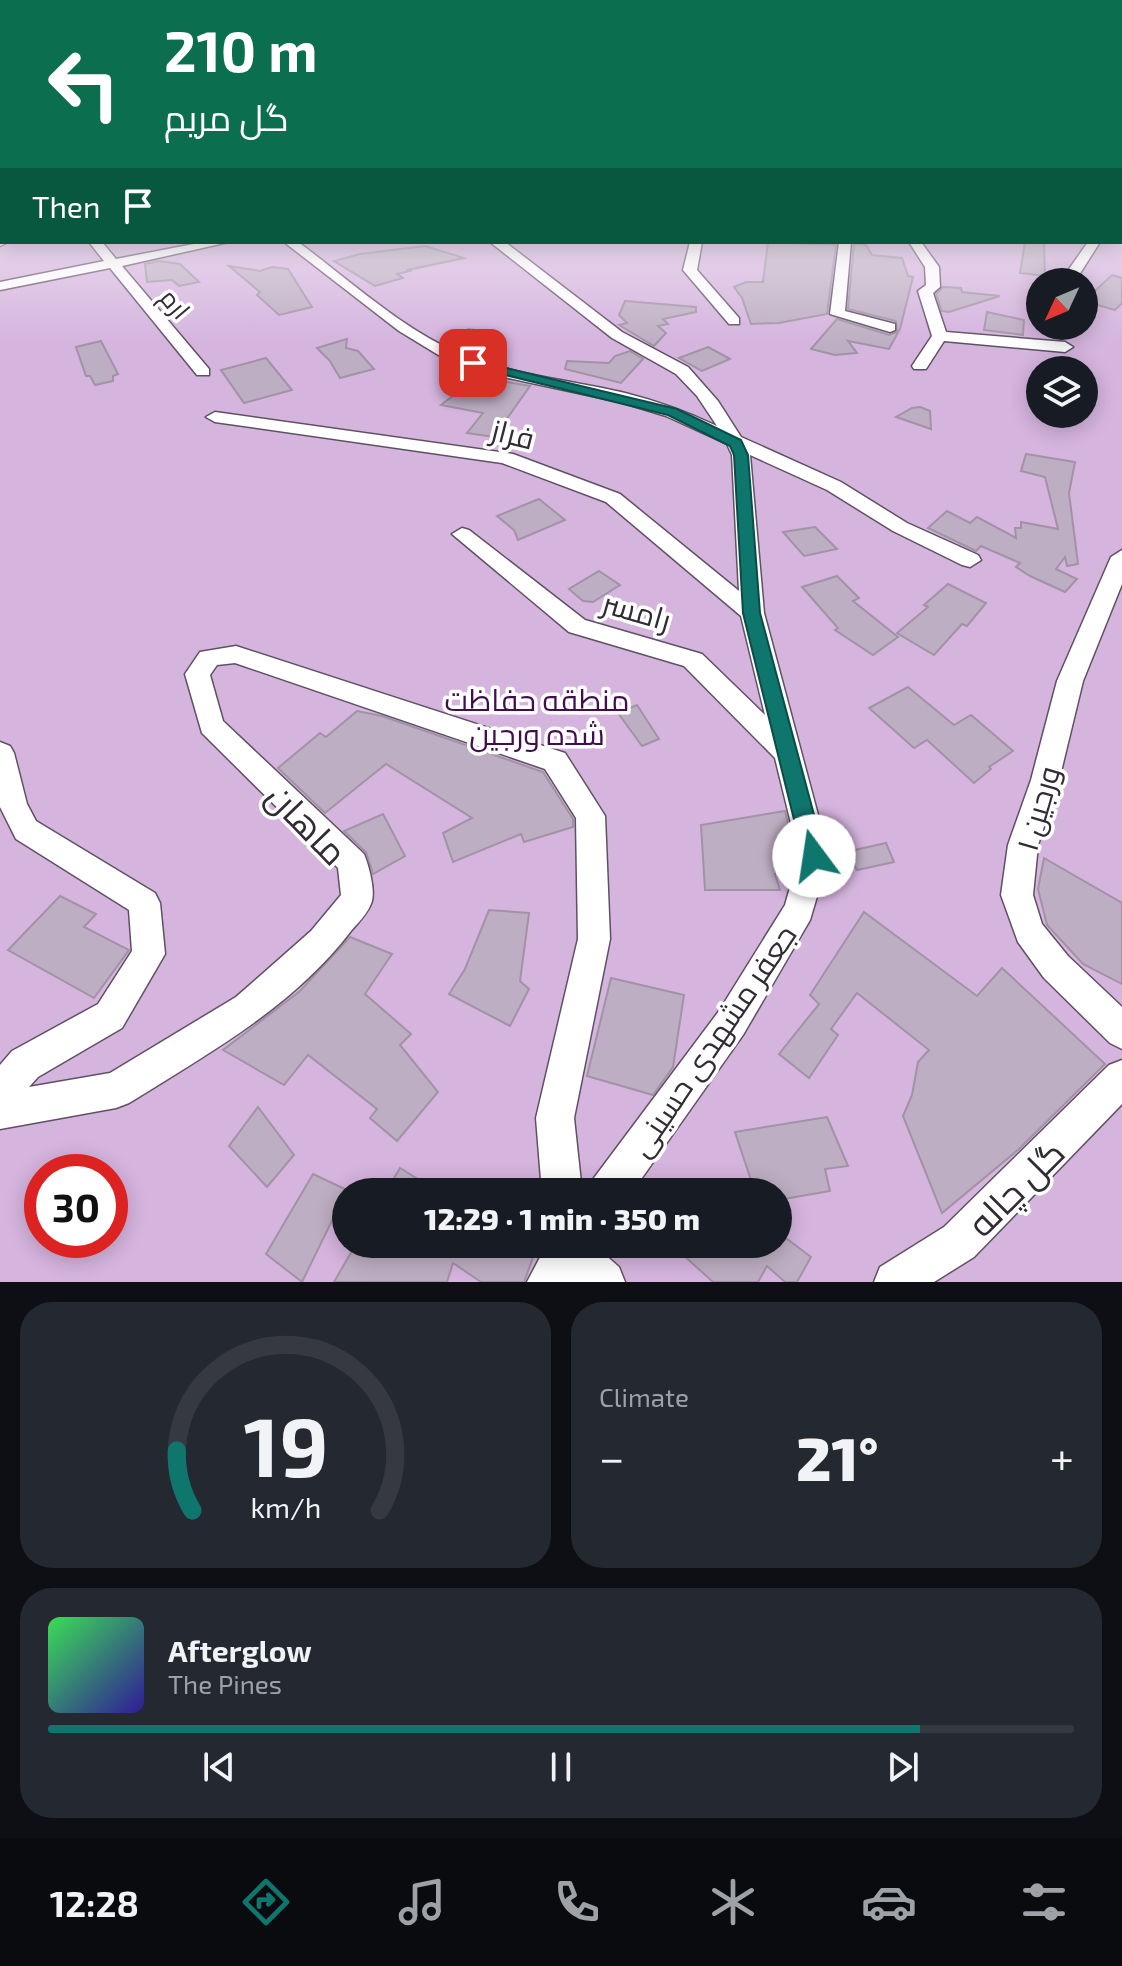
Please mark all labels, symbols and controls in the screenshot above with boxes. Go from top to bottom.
text: 210 m [164,16,318,83]
icon: left [32,32,136,136]
text: گل مریم [164,95,289,138]
icon: arrive [116,184,160,228]
text: Then [32,188,100,224]
north arrow [1026,268,1098,340]
map controls [1026,268,1098,428]
street label: ارم [151,282,198,327]
pin [439,329,507,397]
icon: arrive [451,341,495,385]
button: layers [1026,356,1098,428]
street label: فراز [486,410,538,457]
street label: رامسر [596,583,675,638]
park label: منطقه حفاظت شده ورجین [444,681,630,753]
street label: ورجین ۱ [1008,761,1068,855]
street label: ماهان [257,773,357,874]
position arrow [772,814,856,898]
street label: جعفر مشهدی حسینی [621,917,805,1164]
street label: گل چاله [958,1130,1075,1247]
speed limit sign: 30 [24,1154,128,1258]
text: 12:29 · 1 min · 350 m [424,1200,700,1236]
text: Climate [599,1381,689,1412]
text: 19 [243,1394,328,1494]
text: 21° [796,1421,879,1493]
text: − [599,1430,625,1483]
text: + [1050,1430,1074,1483]
text: km/h [250,1489,321,1524]
text: Afterglow [168,1632,312,1668]
text: The Pines [168,1668,282,1699]
icon: previous [197,1745,241,1789]
icon: pause [539,1745,583,1789]
icon: next [881,1745,925,1789]
icon: directions [238,1874,294,1930]
icon: music [394,1874,450,1930]
icon: phone [549,1874,605,1930]
icon: climate [705,1874,761,1930]
icon: car [861,1874,917,1930]
icon: filters [1016,1874,1072,1930]
text: 12:28 [50,1881,139,1924]

